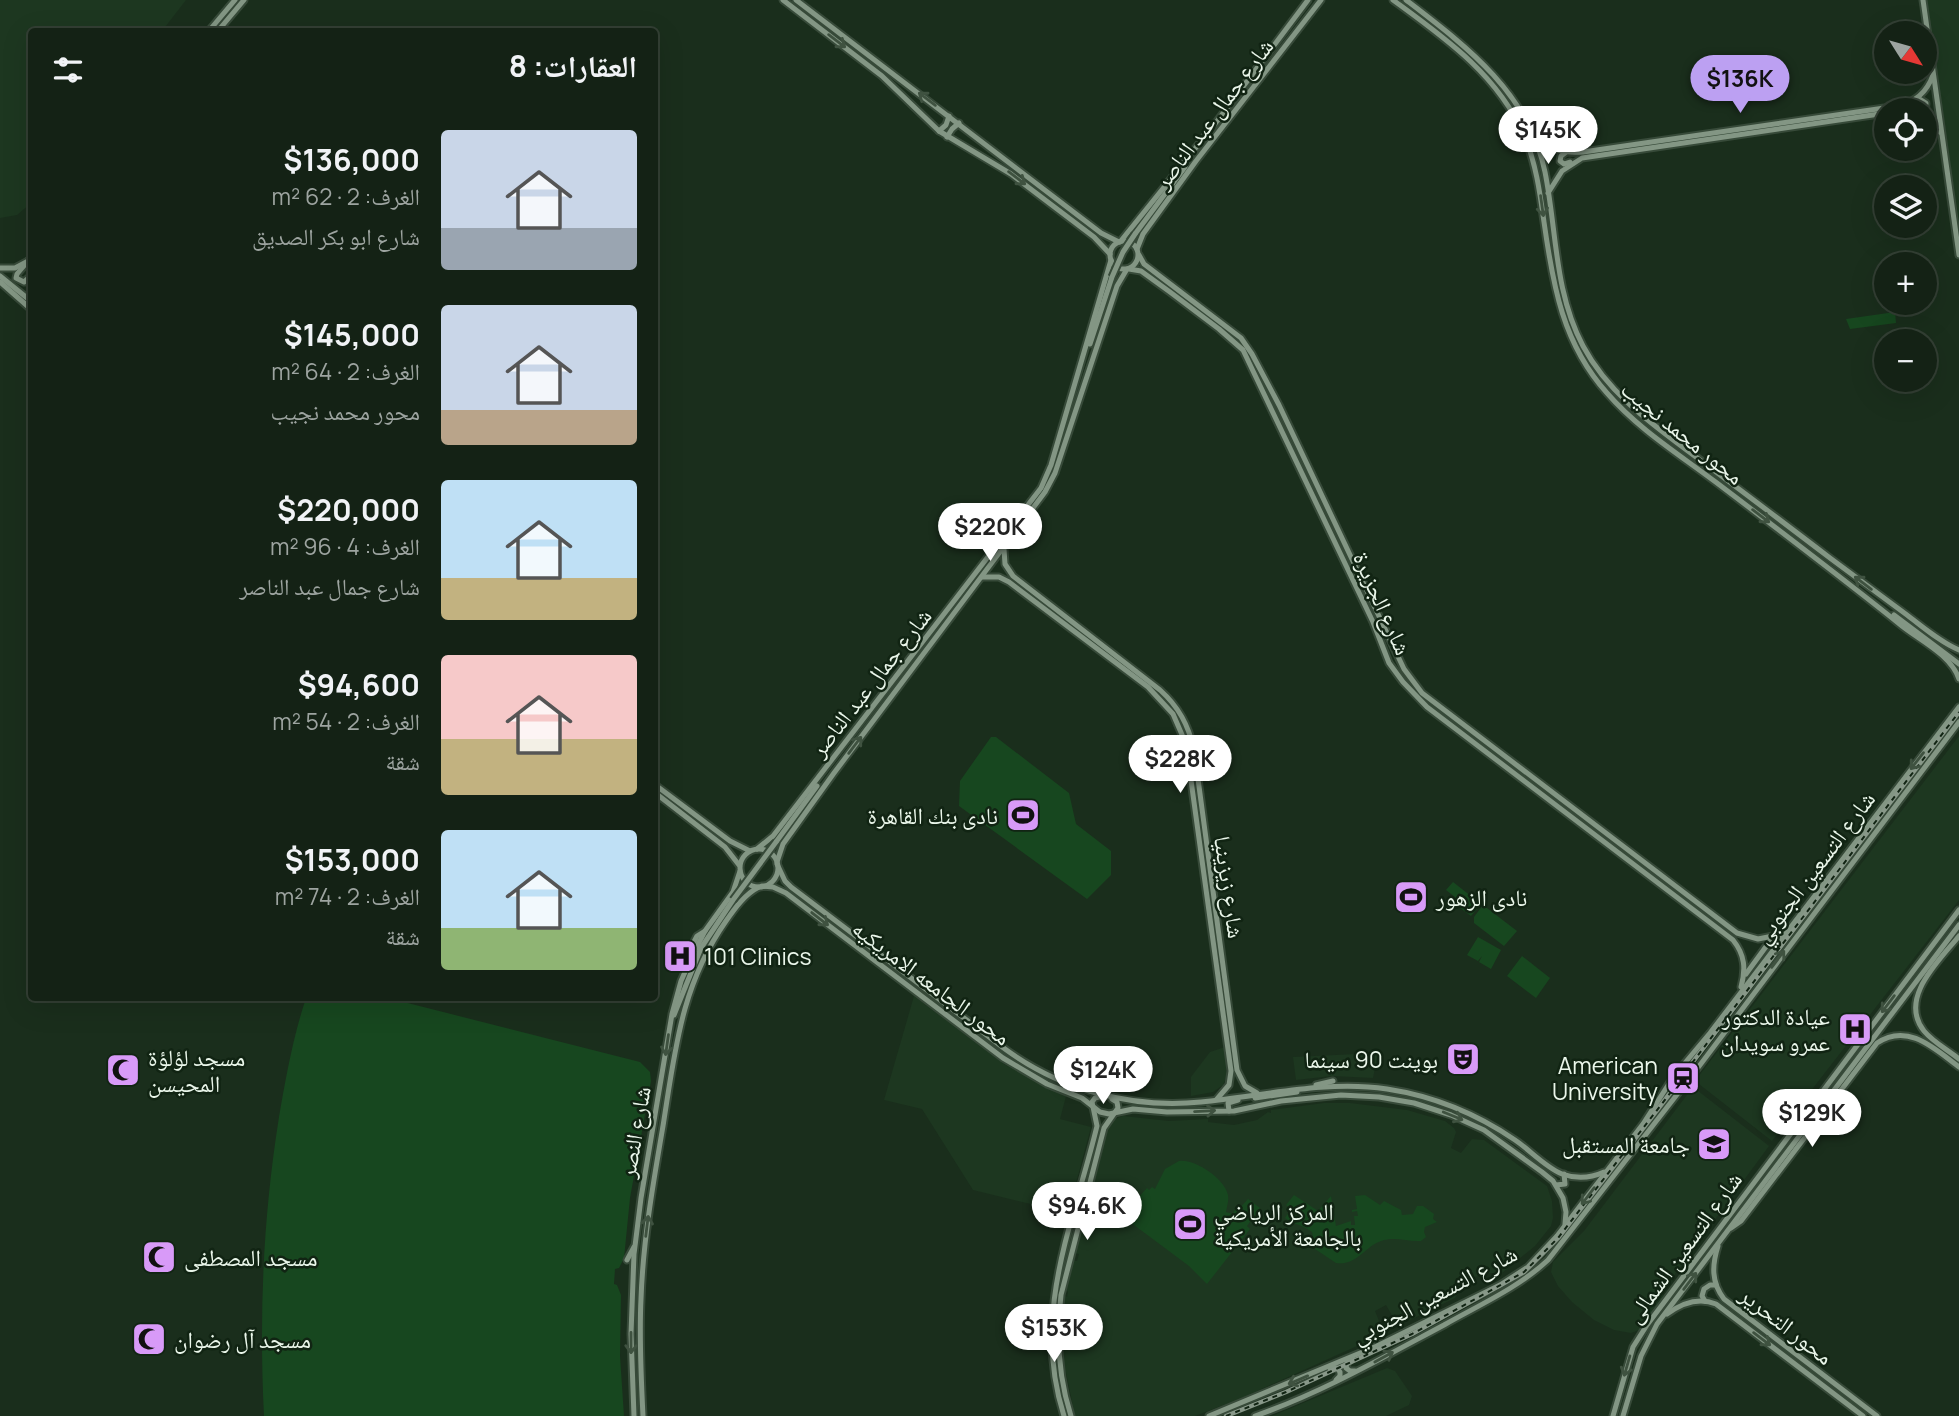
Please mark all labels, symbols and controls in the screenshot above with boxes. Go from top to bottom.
north arrow [1874,21,1937,84]
map controls [1874,21,1937,392]
street label: شارع جمال عبد الناصر [1145,31,1280,196]
one-way arrow [827,34,846,49]
text: العقارات: 8 [509,45,637,86]
icon: filters [49,51,87,89]
pin: $136K [1691,55,1789,115]
text: $136K [1706,62,1774,94]
one-way arrow [918,91,937,106]
button: locate [1874,98,1937,161]
pin: $145K [1499,106,1597,166]
text: $145K [1515,113,1581,145]
text: $136,000 [284,139,420,180]
icon: home [497,158,581,242]
one-way arrow [1007,171,1026,186]
button: layers [1874,175,1937,238]
text: الغرف: 2 · 62 m² [272,180,420,212]
one-way arrow [1535,194,1548,217]
text: شارع ابو بكر الصديق [252,220,420,252]
button: + [1874,252,1937,315]
text: $145,000 [284,314,420,355]
button: − [1874,329,1937,392]
icon: home [497,333,581,417]
text: الغرف: 2 · 64 m² [271,355,420,387]
street label: محور محمد نجيب [1615,372,1751,492]
text: محور محمد نجيب [270,395,420,427]
text: $220,000 [277,489,420,530]
pin: $220K [941,504,1039,563]
icon: home [497,508,581,592]
one-way arrow [1751,508,1770,523]
text: $220K [954,510,1026,542]
text: الغرف: 4 · 96 m² [270,530,420,562]
street label: شارع الجزيرة [1346,546,1420,660]
text: شارع جمال عبد الناصر [239,570,420,602]
one-way arrow [1854,576,1873,590]
street label: شارع جمال عبد الناصر [801,601,938,764]
text: $94,600 [298,664,420,705]
icon: home [497,683,581,767]
text: الغرف: 2 · 54 m² [272,705,420,737]
one-way arrow [847,736,862,755]
pin: $228K [1131,736,1229,795]
text: $228K [1145,742,1215,774]
text: شقة [386,745,420,777]
one-way arrow [1909,751,1924,769]
street label: شارع التسعين الجنوبي [1746,784,1885,952]
sports icon: نادى بنك القاهرة [1004,796,1042,834]
place label: نادى بنك القاهرة [868,799,998,831]
street label: شارع زيزينيا [1207,834,1253,940]
text: $153,000 [285,839,420,880]
icon: home [497,858,581,942]
sports icon: نادى الزهور [1392,878,1430,916]
text: الغرف: 2 · 74 m² [275,880,420,912]
place label: نادى الزهور [1435,881,1527,913]
one-way arrow [810,911,829,926]
street label: محور الجامعه الامريكيه [846,912,1018,1052]
text: شقة [386,920,420,952]
hospital icon: 101 Clinics [661,937,699,975]
place label: 101 Clinics [704,940,812,972]
one-way arrow [1771,950,1786,969]
one-way arrow [1881,994,1896,1013]
place label: عيادة الدكتور عمرو سويدان [1721,1000,1830,1058]
hospital icon: عيادة الدكتور عمرو سويدان [1836,1010,1874,1048]
one-way arrow [660,1033,673,1056]
theatre icon: بوينت 90 سينما [1444,1040,1482,1078]
place label: مسجد لؤلؤة المحيسن [148,1041,245,1099]
place label: بوينت 90 سينما [1305,1043,1438,1075]
pin: $124K [1054,1046,1152,1106]
place label: American University [1552,1049,1658,1107]
mosque icon: مسجد لؤلؤة المحيسن [104,1051,142,1089]
text: $124K [1070,1053,1136,1085]
station icon: American University [1664,1059,1702,1097]
street label: شارع النصر [610,1084,658,1181]
pin: $129K [1763,1090,1861,1149]
text: $129K [1778,1096,1846,1128]
one-way arrow [1193,1104,1216,1117]
one-way arrow [1441,1110,1463,1123]
school or university icon: جامعة المستقبل [1695,1125,1733,1163]
place label: جامعة المستقبل [1562,1128,1690,1160]
street label: شارع التسعين الشمالى [1617,1165,1749,1329]
pin: $94.6K [1030,1182,1144,1242]
one-way arrow [1580,1186,1595,1204]
text: $94.6K [1048,1189,1126,1221]
place label: المركز الرياضي بالجامعة الأمريكية [1214,1195,1361,1253]
sports icon: المركز الرياضي بالجامعة الأمريكية [1171,1205,1209,1243]
one-way arrow [640,1215,653,1237]
street label: شارع التسعين الجنوبي [1346,1237,1524,1355]
mosque icon: مسجد المصطفى [140,1238,178,1276]
place label: مسجد المصطفى [184,1241,317,1273]
one-way arrow [1682,1272,1697,1290]
street label: محور التحرير [1733,1278,1840,1372]
pin: $153K [1005,1304,1103,1364]
text: $153K [1021,1311,1087,1343]
mosque icon: مسجد آل رضوان [130,1320,168,1358]
place label: مسجد آل رضوان [174,1323,311,1355]
one-way arrow [624,1331,638,1354]
one-way arrow [1752,1332,1771,1347]
one-way arrow [1373,1350,1394,1364]
one-way arrow [1620,1355,1633,1377]
one-way arrow [1288,1374,1309,1387]

